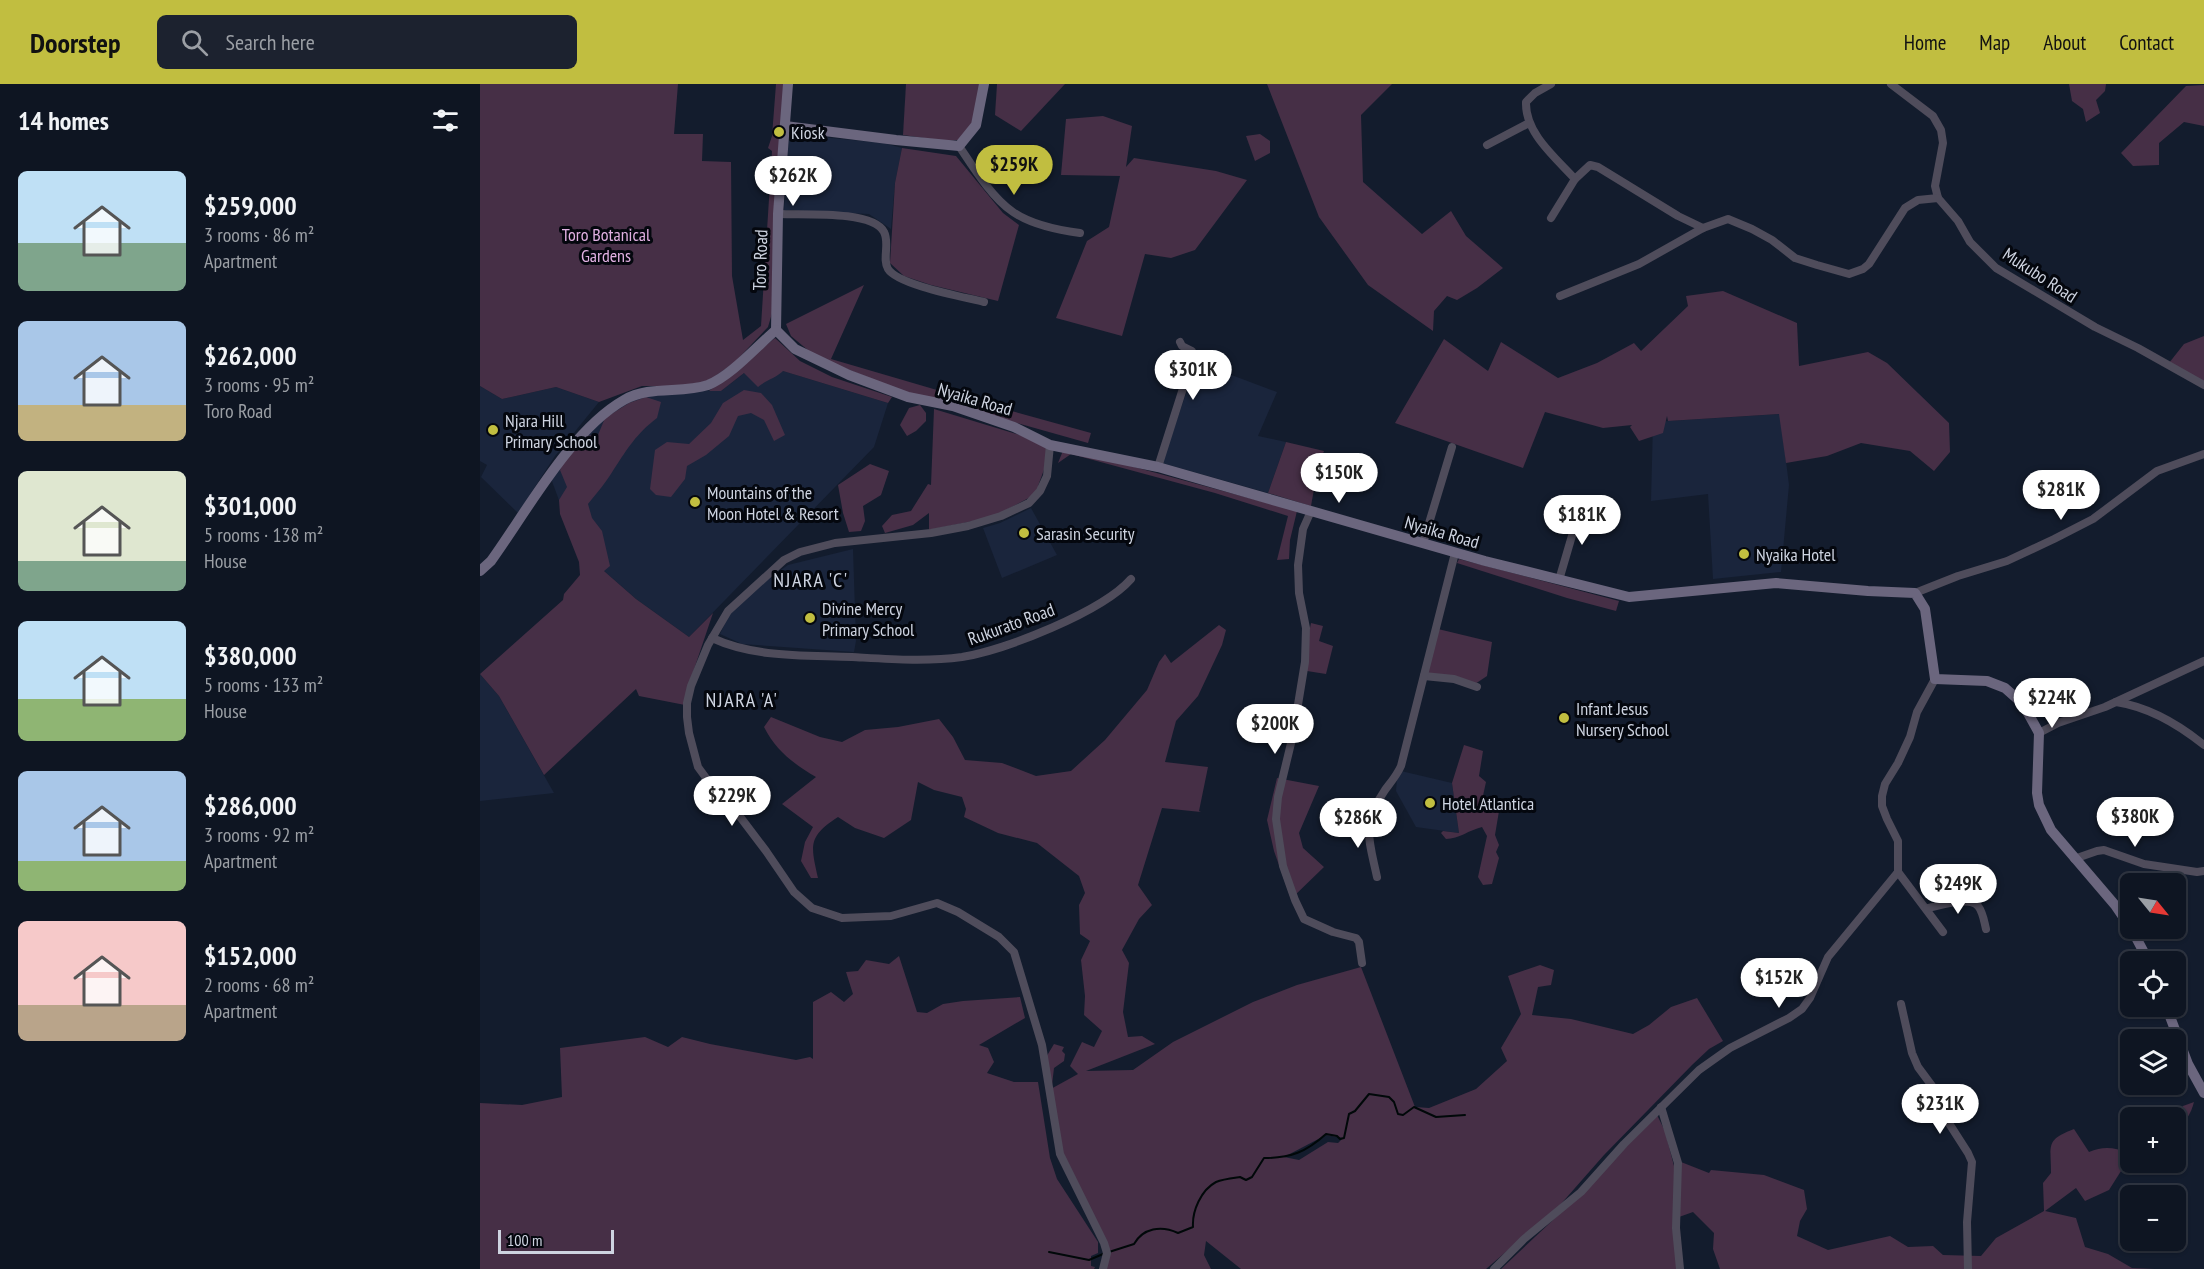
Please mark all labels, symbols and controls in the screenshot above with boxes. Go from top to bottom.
search box [157,15,577,69]
text: Doorstep [30,24,121,61]
icon: search [178,26,211,59]
text: Search here [226,28,315,56]
text: Home [1904,29,1946,56]
text: Map [1979,29,2010,56]
text: About [2043,29,2086,56]
text: Contact [2119,29,2174,56]
text: 14 homes [18,104,109,137]
icon: filters [429,104,462,137]
place label: Kiosk [791,121,825,144]
marker: Kiosk [772,125,786,139]
pin: $259K [972,145,1056,196]
text: $259K [990,151,1038,177]
pin: $262K [751,156,835,207]
text: $262K [769,162,817,188]
text: $259,000 [204,189,297,222]
icon: home [66,195,138,267]
text: 3 rooms · 86 m² [204,222,314,248]
park label: Toro Botanical Gardens [562,223,651,267]
street label: Toro Road [747,229,773,291]
street label: Mukubo Road [1998,242,2082,308]
text: Apartment [204,248,277,274]
text: $262,000 [204,339,297,372]
icon: home [66,345,138,417]
pin: $301K [1151,350,1235,401]
text: $301K [1169,356,1217,382]
text: 3 rooms · 95 m² [204,372,314,398]
street label: Nyaika Road [935,377,1015,421]
text: Toro Road [204,398,272,424]
place label: Njara Hill Primary School [505,409,598,453]
marker: Njara Hill Primary School [486,423,500,437]
pin: $150K [1297,453,1381,504]
text: $150K [1315,459,1363,485]
pin: $281K [2019,470,2103,521]
text: $281K [2037,476,2085,502]
place label: Mountains of the Moon Hotel & Resort [707,481,839,525]
text: $301,000 [204,489,297,522]
icon: home [66,495,138,567]
marker: Mountains of the Moon Hotel & Resort [688,495,702,509]
pin: $181K [1540,495,1624,546]
text: $181K [1558,501,1606,527]
street label: Nyaika Road [1402,510,1482,554]
text: 5 rooms · 138 m² [204,522,323,548]
place label: Sarasin Security [1036,522,1135,545]
marker: Sarasin Security [1017,526,1031,540]
place label: Nyaika Hotel [1756,543,1836,566]
marker: Nyaika Hotel [1737,547,1751,561]
text: House [204,548,247,574]
district label: NJARA 'C' [773,567,849,593]
place label: Divine Mercy Primary School [822,597,915,641]
street label: Rukurato Road [965,598,1057,650]
marker: Divine Mercy Primary School [803,611,817,625]
text: $380,000 [204,639,297,672]
icon: home [66,645,138,717]
text: 5 rooms · 133 m² [204,672,323,698]
pin: $224K [2010,678,2094,729]
text: $224K [2028,684,2076,710]
district label: NJARA 'A' [706,687,778,713]
place label: Infant Jesus Nursery School [1576,697,1670,741]
text: House [204,698,247,724]
pin: $200K [1233,704,1317,755]
text: $200K [1251,710,1299,736]
marker: Infant Jesus Nursery School [1557,711,1571,725]
pin: $229K [690,776,774,827]
text: $229K [708,782,756,808]
text: $286,000 [204,789,297,822]
place label: Hotel Atlantica [1442,792,1534,815]
icon: home [66,795,138,867]
marker: Hotel Atlantica [1423,796,1437,810]
pin: $380K [2093,797,2177,848]
pin: $286K [1316,798,1400,849]
text: $380K [2111,803,2159,829]
text: $286K [1334,804,1382,830]
text: 3 rooms · 92 m² [204,822,314,848]
text: Apartment [204,848,277,874]
pin: $249K [1916,864,2000,915]
text: $249K [1934,870,1982,896]
north arrow [2120,873,2186,939]
map controls [2120,873,2186,1251]
text: $152,000 [204,939,297,972]
icon: home [66,945,138,1017]
button: locate [2120,951,2186,1017]
pin: $152K [1737,958,1821,1009]
text: $152K [1755,964,1803,990]
text: 2 rooms · 68 m² [204,972,314,998]
text: Apartment [204,998,277,1024]
button: layers [2120,1029,2186,1095]
pin: $231K [1898,1084,1982,1135]
text: $231K [1916,1090,1964,1116]
button: + [2120,1107,2186,1173]
button: − [2120,1185,2186,1251]
scale bar [498,1227,614,1254]
text: 100 m [507,1230,542,1250]

